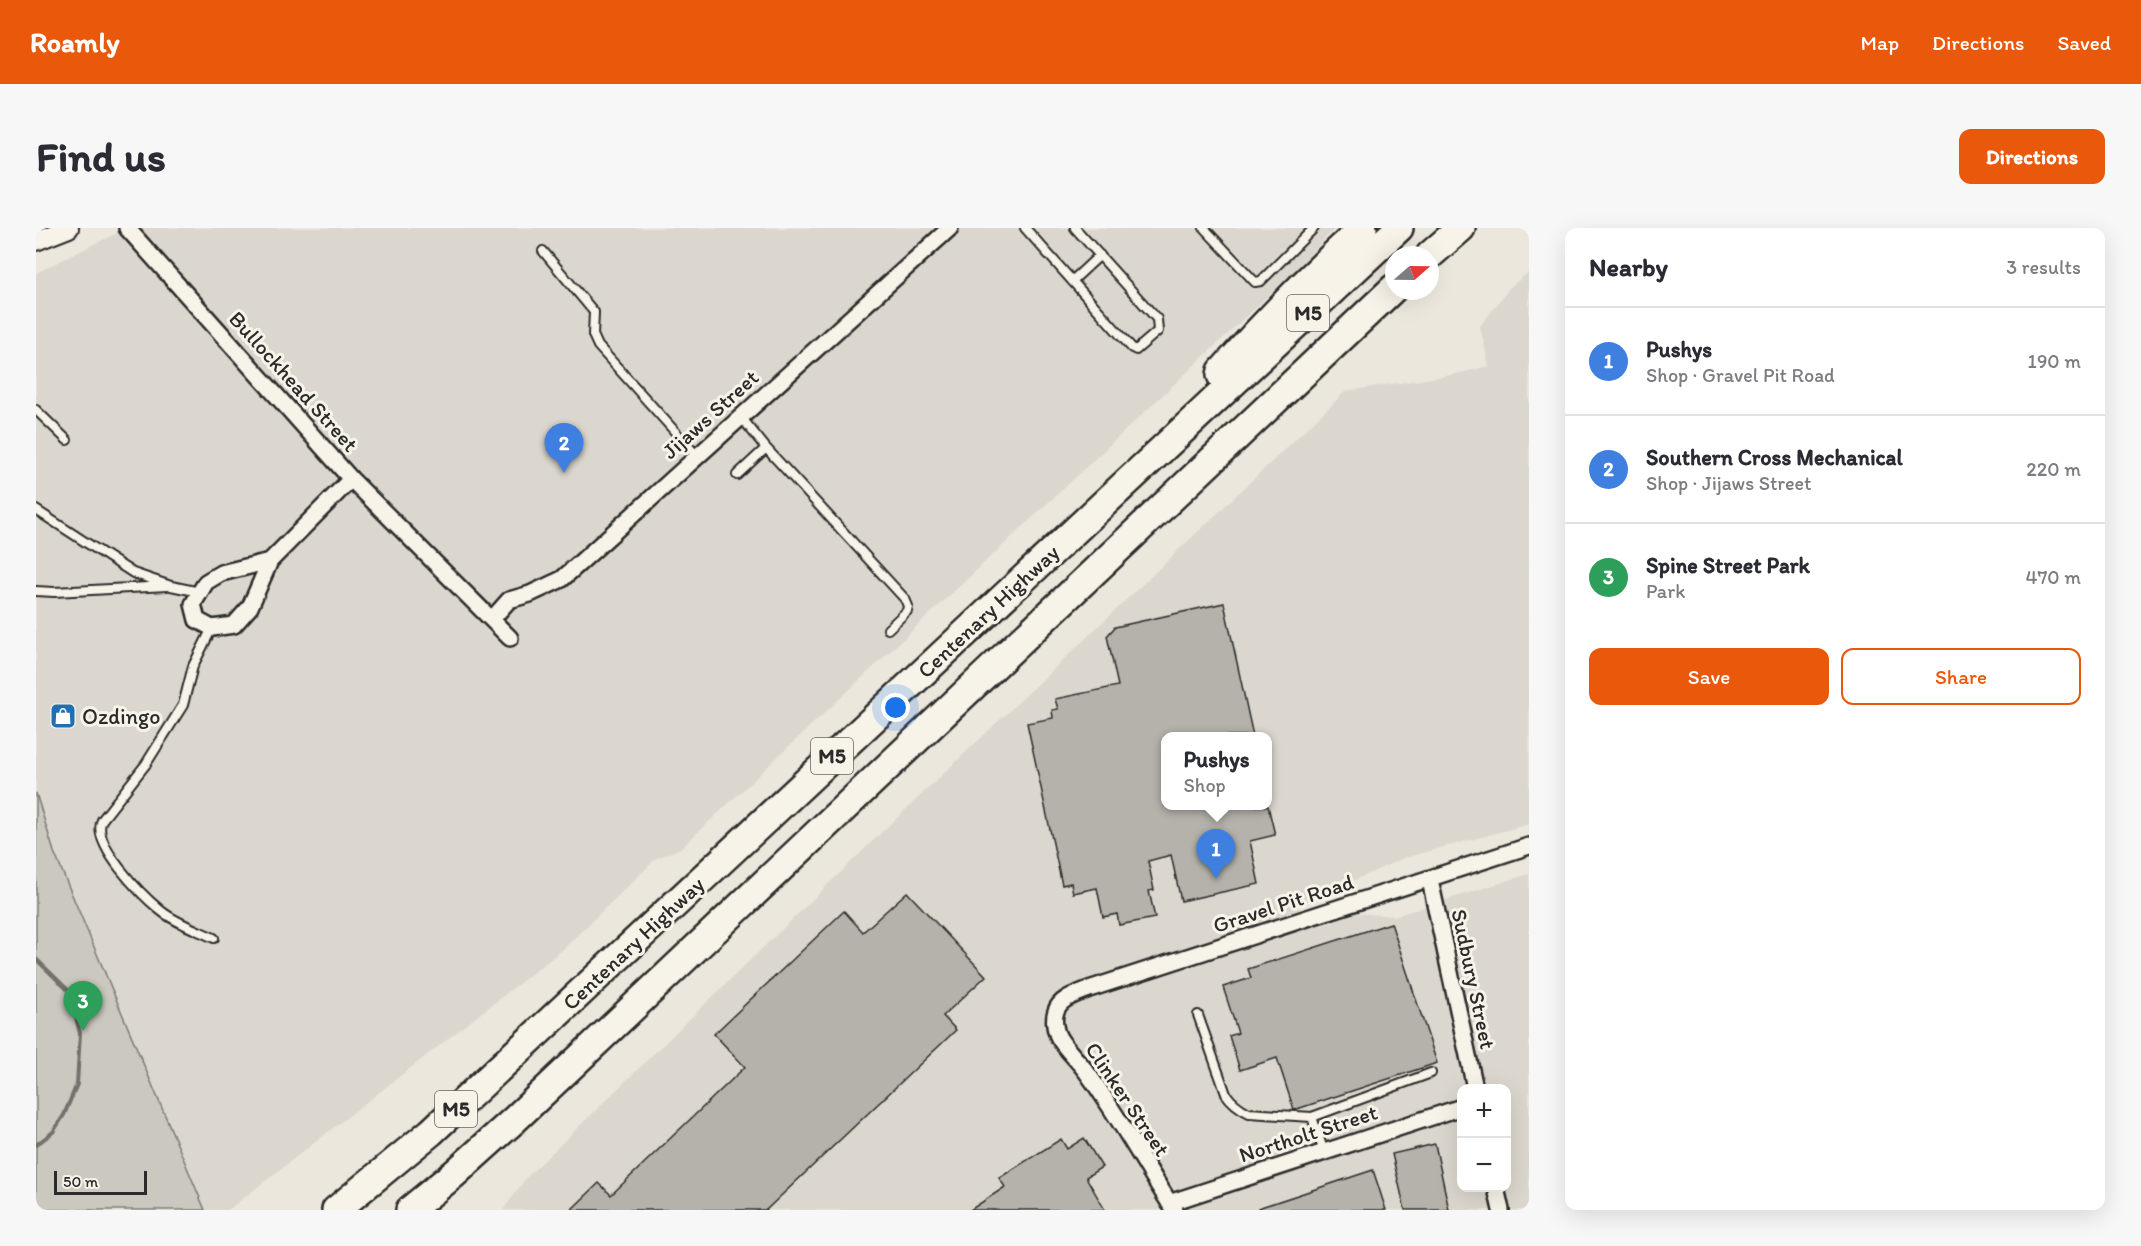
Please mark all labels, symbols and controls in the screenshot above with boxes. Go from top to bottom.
text: Roamly [30,25,120,59]
text: Map [1861,30,1899,55]
text: Directions [1932,30,2024,55]
text: Saved [2057,30,2111,55]
button: Directions [1959,129,2105,184]
text: Find us [36,131,166,182]
north arrow [1385,246,1439,300]
text: Nearby [1589,251,1668,283]
text: 3 results [2006,255,2081,279]
road number: M5 [1287,295,1329,331]
street label: Bullockhead Street [223,305,364,457]
text: Pushys [1646,336,1712,363]
text: 1 [1604,349,1613,373]
text: 190 m [2028,349,2081,373]
text: Shop · Gravel Pit Road [1646,363,1835,387]
street label: Jijaws Street [656,364,764,465]
pin: 2 [544,424,584,473]
text: Southern Cross Mechanical [1646,444,1903,471]
text: 2 [1603,457,1614,481]
text: 220 m [2026,457,2081,481]
text: Shop · Jijaws Street [1646,471,1812,495]
street label: Centenary Highway [912,538,1065,684]
text: Spine Street Park [1646,552,1810,579]
text: 3 [1603,565,1614,589]
text: 470 m [2025,565,2081,589]
text: Park [1646,579,1685,603]
button: Save [1589,648,1829,705]
button: Share [1841,648,2081,705]
your location [881,693,910,722]
shop icon: Ozdingo [48,701,78,731]
place label: Ozdingo [82,703,161,730]
popup [1161,732,1272,810]
road number: M5 [811,738,853,774]
text: Pushys [1184,746,1249,773]
text: Shop [1184,773,1226,797]
pin: 1 [1196,830,1236,879]
street label: Gravel Pit Road [1210,868,1357,939]
street label: Centenary Highway [557,870,710,1016]
street label: Sudbury Street [1445,907,1502,1052]
pin: 3 [64,982,102,1031]
street label: Clinker Street [1080,1037,1176,1162]
map controls [1457,1084,1511,1192]
button: + [1457,1084,1511,1138]
road number: M5 [435,1091,477,1127]
street label: Northolt Street [1236,1098,1381,1169]
button: − [1457,1138,1511,1192]
scale bar [54,1168,147,1196]
text: 50 m [63,1172,98,1191]

